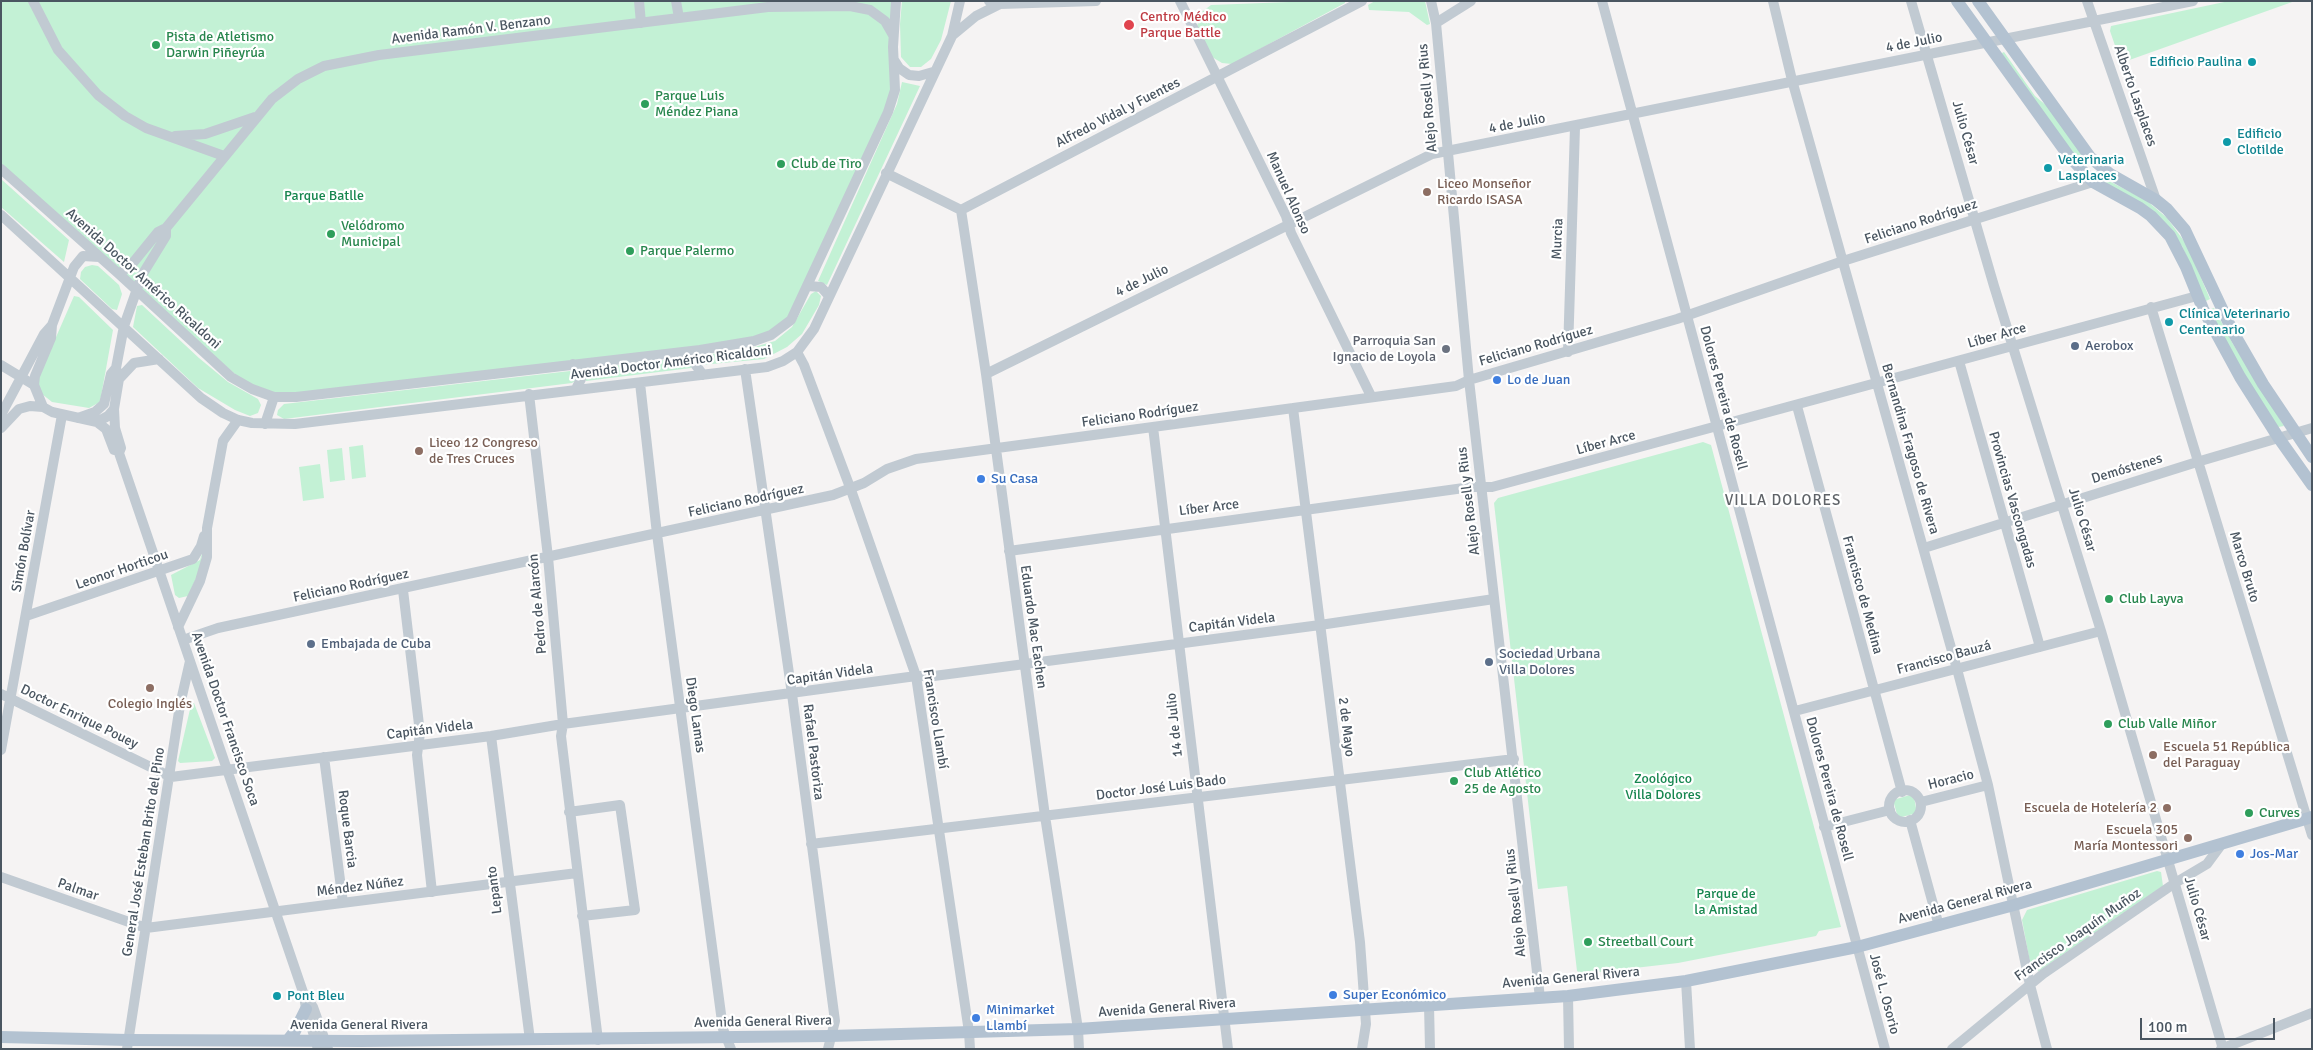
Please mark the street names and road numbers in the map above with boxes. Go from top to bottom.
street label: Avenida Ramón V. Benzano [391,12,551,48]
street label: 4 de Julio [1884,29,1944,57]
street label: Alejo Rosell y Rius [1415,43,1441,153]
street label: Alberto Lasplaces [2110,43,2160,149]
street label: Alfredo Vidal y Fuentes [1053,74,1183,152]
street label: Julio César [1948,99,1982,167]
street label: 4 de Julio [1487,110,1547,138]
street label: Manuel Alonso [1262,149,1314,237]
street label: Feliciano Rodríguez [1862,196,1980,248]
street label: Avenida Doctor Américo Ricaldoni [62,205,224,353]
street label: Murcia [1549,218,1567,260]
street label: 4 de Julio [1113,261,1171,301]
street label: Líber Arce [1966,320,2028,352]
street label: Feliciano Rodríguez [1477,322,1595,370]
street label: Dolores Pereira de Rosell [1696,324,1750,472]
street label: Avenida Doctor Américo Ricaldoni [569,342,773,384]
street label: Bernandina Fragoso de Rivera [1878,362,1942,536]
street label: Feliciano Rodríguez [1081,398,1199,432]
street label: Líber Arce [1575,427,1637,459]
street label: Provincias Vascongadas [1984,430,2040,570]
street label: Alejo Rosell y Rius [1454,446,1484,556]
street label: Demóstenes [2090,450,2164,488]
street label: Feliciano Rodríguez [687,481,805,521]
street label: Julio César [2064,486,2100,554]
street label: Líber Arce [1178,496,1240,520]
street label: Simón Bolívar [9,509,39,593]
street label: Marco Bruto [2225,529,2263,605]
street label: Francisco de Medina [1838,534,1886,656]
street label: Leonor Horticou [73,546,171,594]
street label: Pedro de Alarcón [525,553,551,655]
street label: Eduardo Mac Eachen [1016,564,1050,690]
street label: Feliciano Rodríguez [292,566,410,606]
street label: Capitán Videla [1188,609,1276,637]
street label: Avenida Doctor Francisco Soca [187,630,263,808]
street label: Francisco Bauzá [1895,637,1993,679]
street label: Capitán Videla [786,661,874,689]
street label: Francisco Llambí [919,668,951,770]
street label: Diego Lamas [681,676,709,754]
street label: Doctor Enrique Pouey [17,681,141,753]
street label: 14 de Julio [1163,692,1187,758]
street label: 2 de Mayo [1334,696,1358,758]
street label: Rafael Pastoriza [799,703,827,801]
street label: Dolores Pereira de Rosell [1802,715,1856,863]
street label: Capitán Videla [386,716,474,744]
street label: General José Esteban Brito del Pino [119,746,169,958]
street label: Horacio [1926,766,1976,794]
street label: Doctor José Luis Bado [1095,772,1227,804]
street label: Roque Barcia [334,789,360,869]
street label: Alejo Rosell y Rius [1502,848,1530,958]
street label: Lepanto [484,865,506,915]
street label: Méndez Núñez [315,873,405,901]
street label: Palmar [55,875,101,905]
street label: Julio César [2180,875,2214,943]
street label: Avenida General Rivera [1896,876,2034,928]
street label: Francisco Joaquín Muñoz [2012,885,2144,985]
street label: José L. Osorio [1865,952,1903,1036]
street label: Avenida General Rivera [1502,964,1640,992]
street label: Avenida General Rivera [1098,995,1236,1021]
street label: Avenida General Rivera [694,1012,832,1032]
street label: Avenida General Rivera [290,1017,428,1033]

